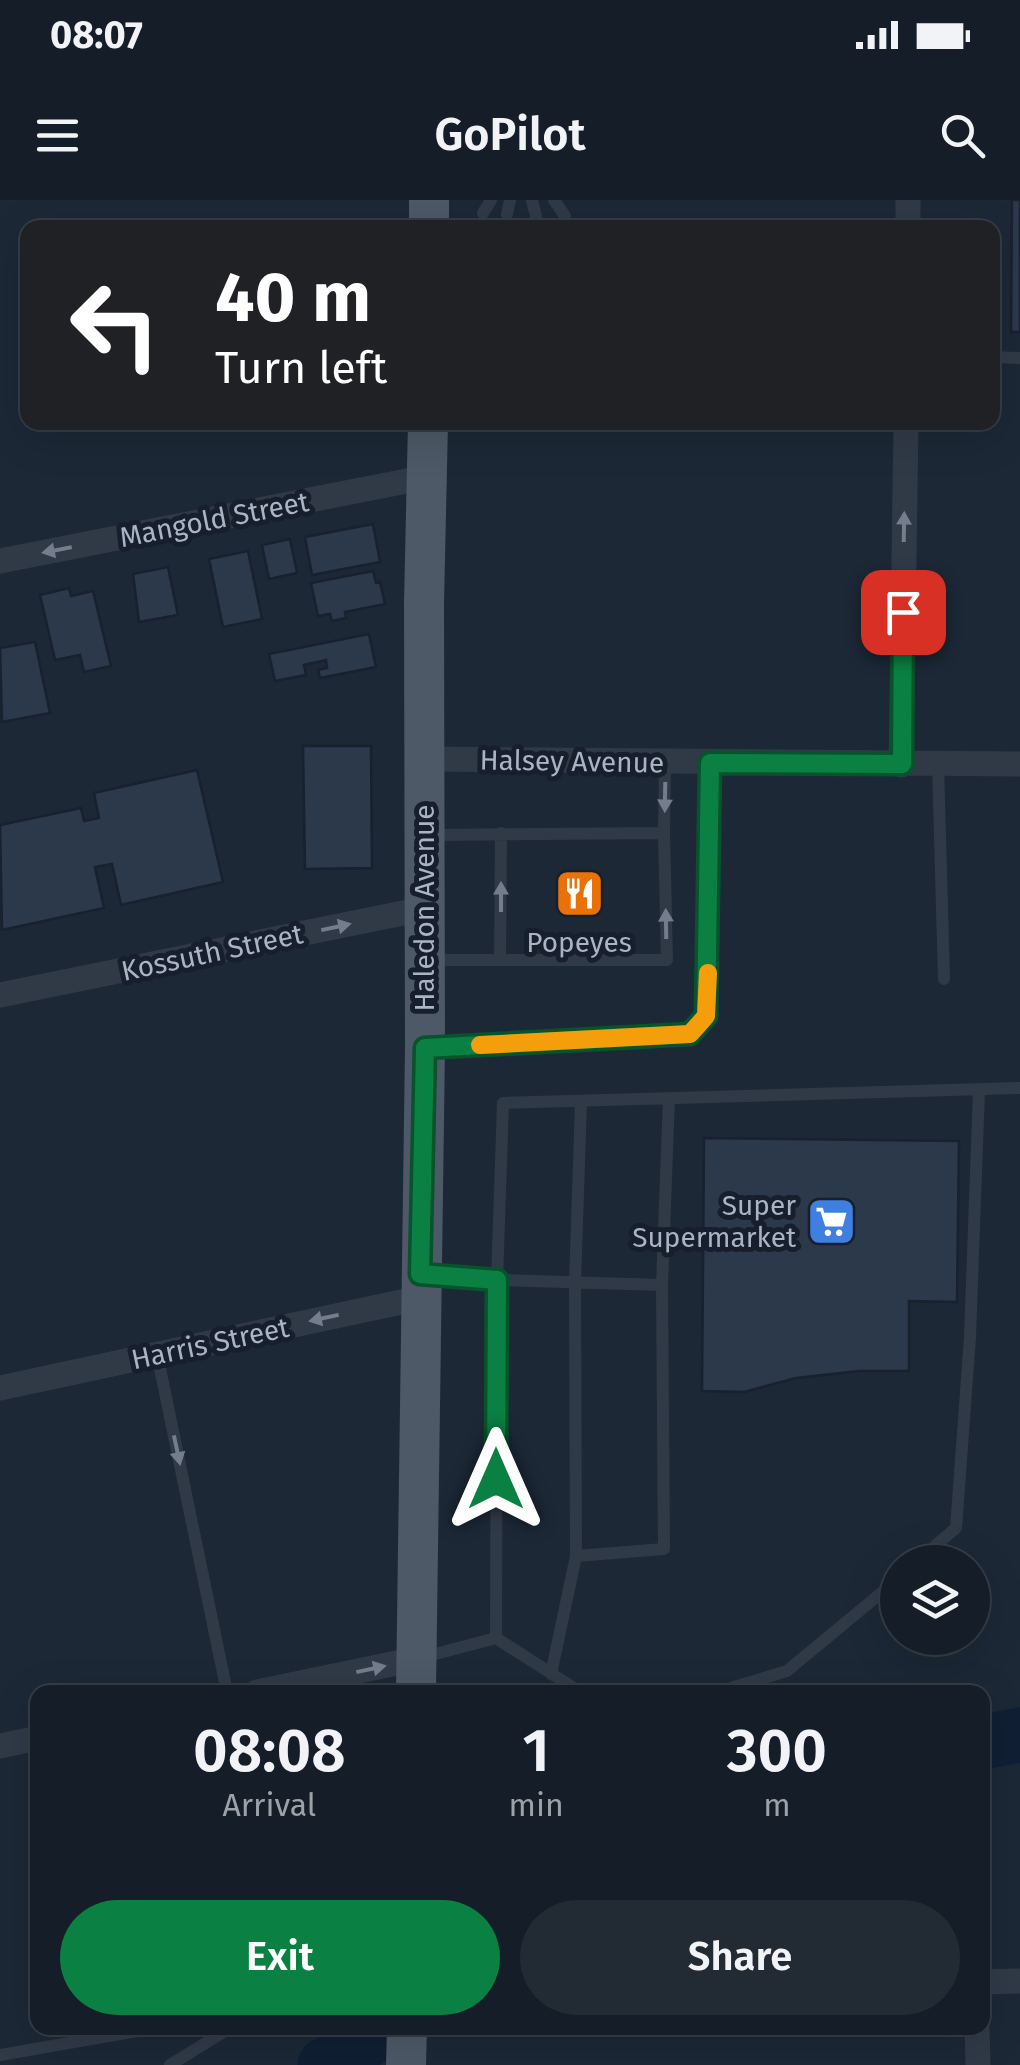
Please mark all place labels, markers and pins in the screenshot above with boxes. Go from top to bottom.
pin [861,570,946,655]
restaurant icon: Popeyes [553,868,605,920]
place label: Popeyes [526,926,632,959]
place label: Super Supermarket [632,1189,797,1254]
supermarket icon: Super Supermarket [805,1195,857,1247]

